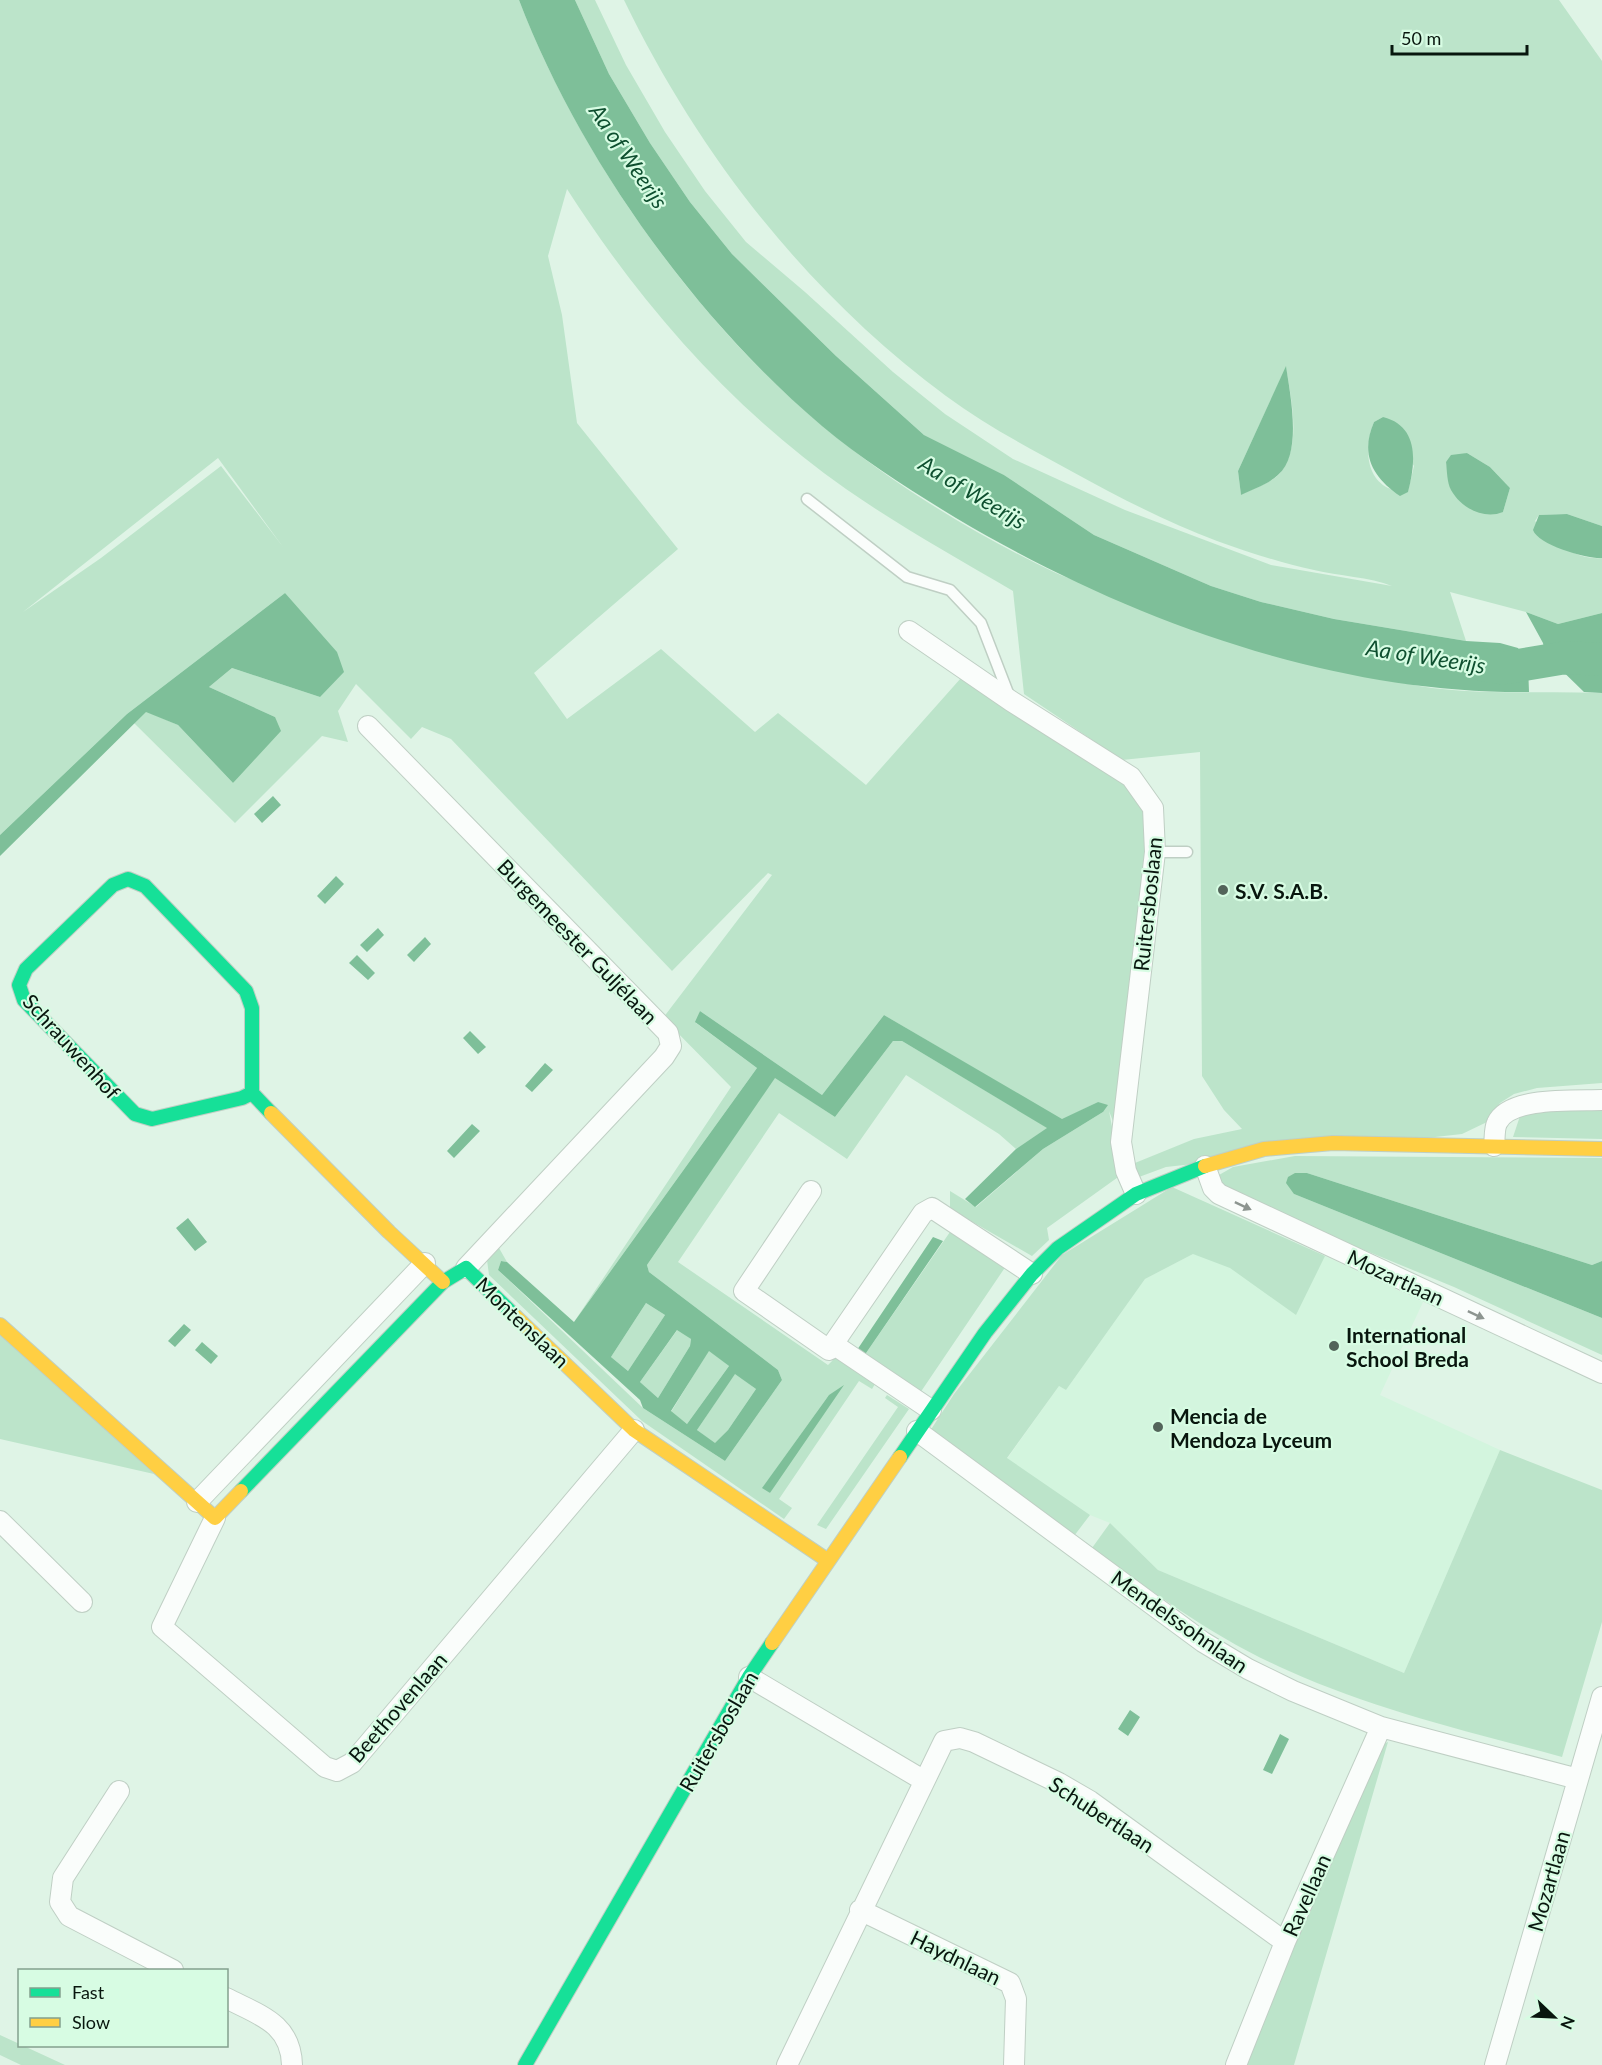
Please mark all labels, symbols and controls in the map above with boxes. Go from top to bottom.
scale bar [1392,18,1527,56]
text: 50 m [1401,27,1441,49]
water label: Aa of Weerijs [584,98,674,214]
water label: Aa of Weerijs [914,449,1032,535]
water label: Aa of Weerijs [1364,633,1488,679]
street label: Ruitersboslaan [1128,836,1166,972]
street label: Burgemeester Guljélaan [493,853,663,1029]
place label: S.V. S.A.B. [1235,878,1328,903]
marker: S.V. S.A.B. [1216,883,1230,897]
street label: Schrauwenhof [18,988,126,1104]
one-way arrow [1234,1201,1251,1210]
street label: Mozartlaan [1344,1244,1448,1310]
street label: Montenslaan [471,1271,575,1373]
one-way arrow [1468,1310,1485,1319]
place label: International School Breda [1346,1322,1469,1371]
marker: International School Breda [1327,1339,1341,1353]
place label: Mencia de Mendoza Lyceum [1170,1403,1332,1452]
marker: Mencia de Mendoza Lyceum [1151,1420,1165,1434]
street label: Mendelssohnlaan [1107,1565,1253,1677]
street label: Beethovenlaan [343,1647,451,1767]
street label: Ruitersboslaan [673,1666,763,1796]
street label: Schubertlaan [1045,1771,1159,1857]
street label: Mozartlaan [1522,1828,1574,1934]
street label: Ravellaan [1277,1850,1335,1940]
street label: Haydnlaan [907,1924,1005,1990]
legend [18,1969,228,2047]
text: Fast [72,1981,105,2003]
north arrow [1524,1987,1584,2047]
text: Slow [72,2011,110,2033]
text: N [1557,2014,1579,2032]

